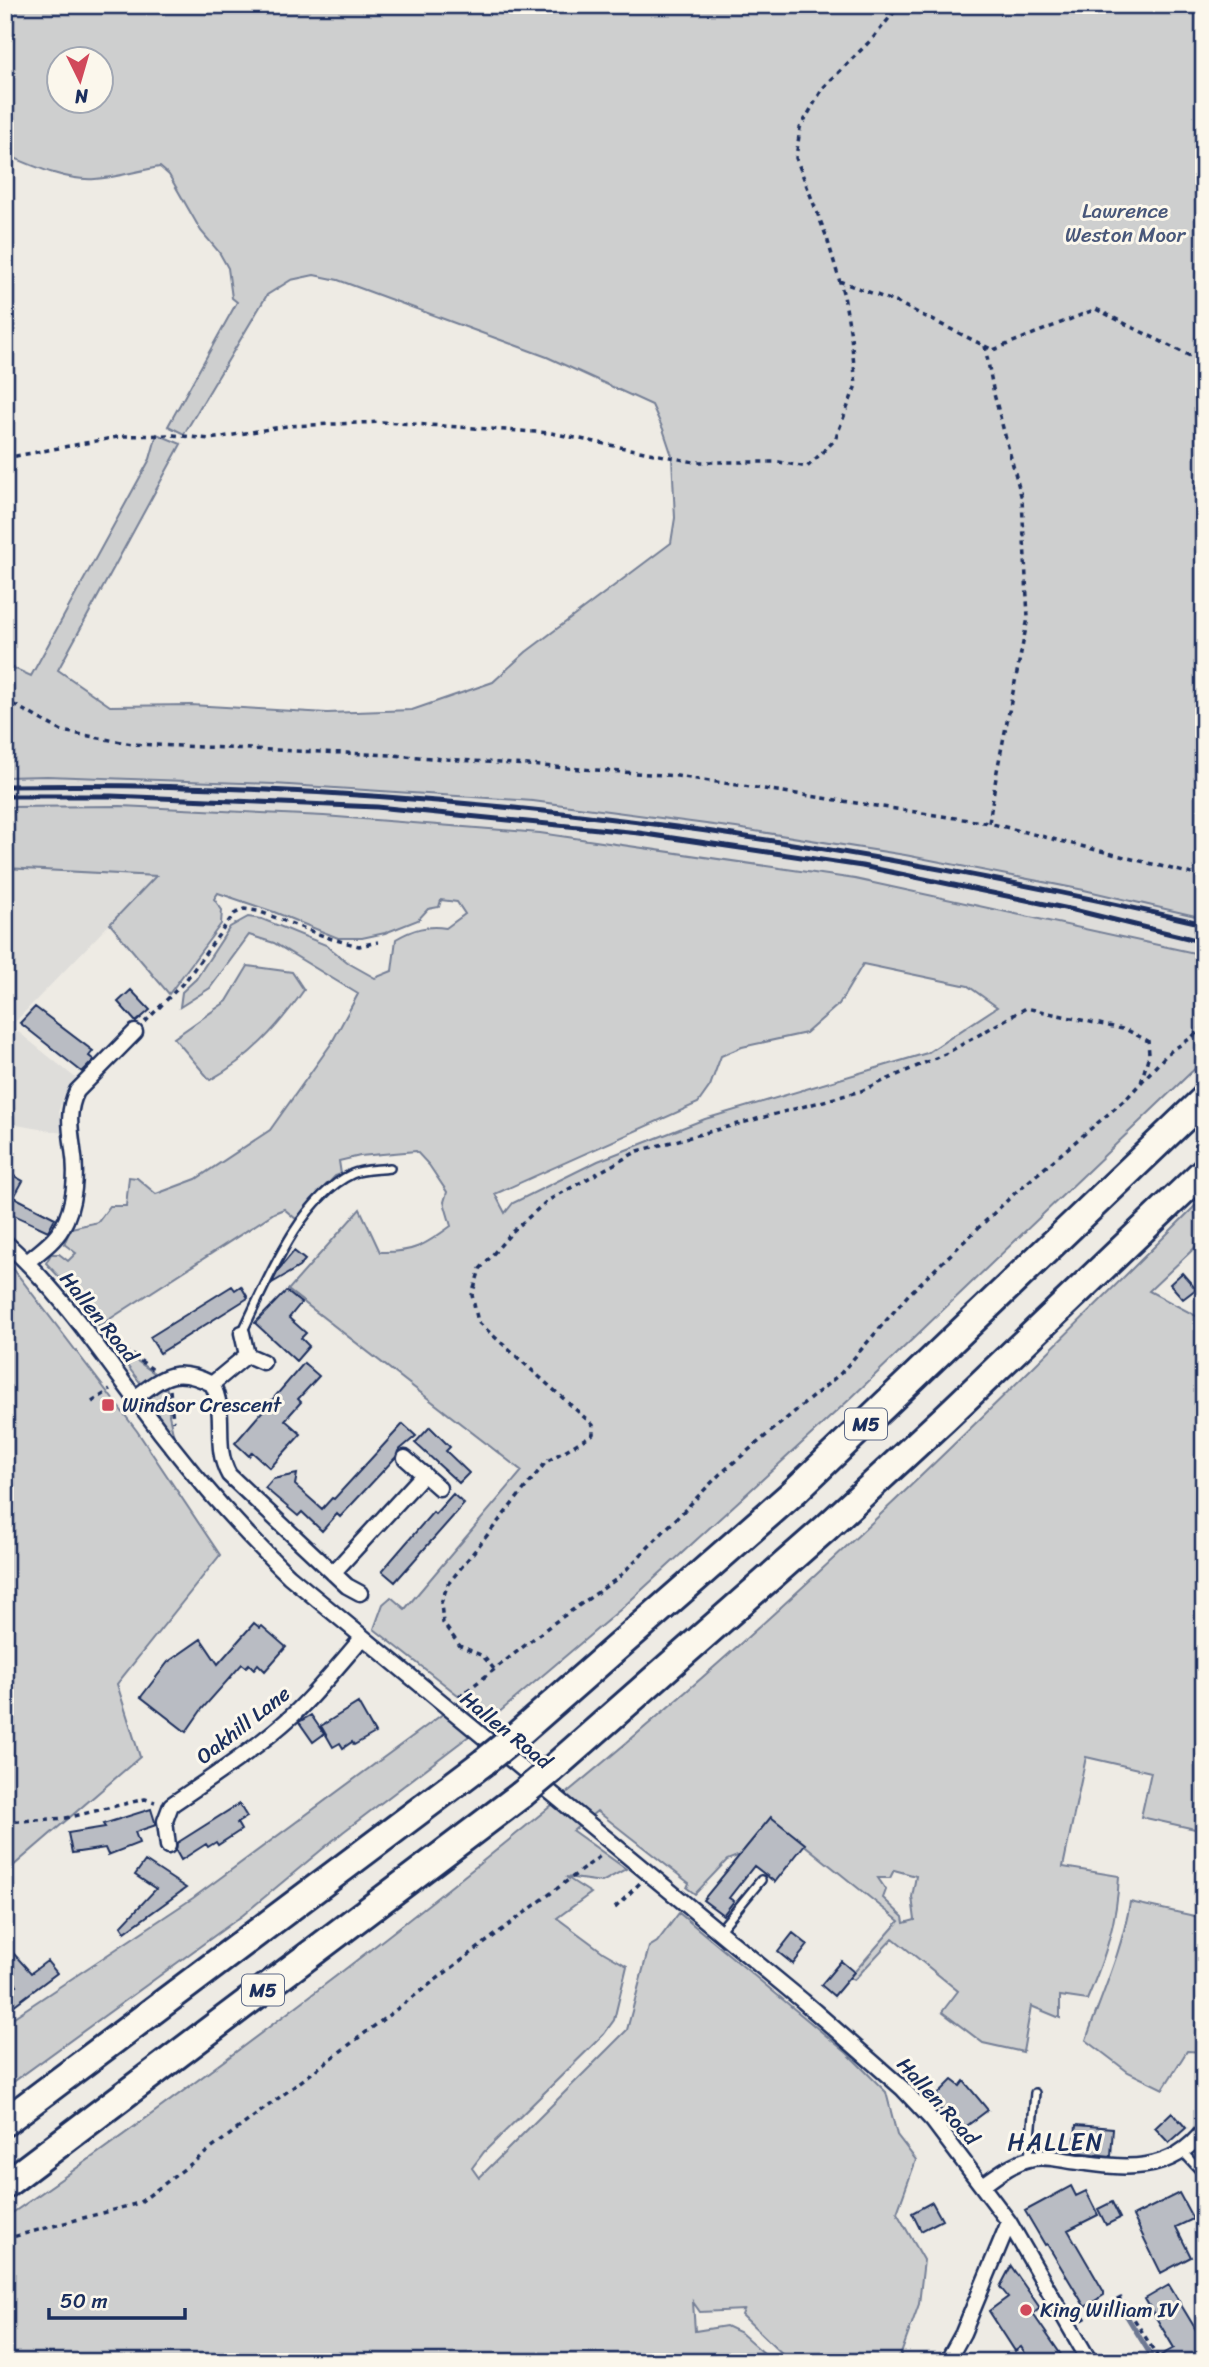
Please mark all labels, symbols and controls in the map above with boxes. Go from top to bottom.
north arrow [46,46,116,116]
text: N [73,79,90,114]
park label: Lawrence Weston Moor [1065,192,1186,254]
street label: Hallen Road [50,1262,150,1373]
place label: Windsor Crescent [122,1386,283,1424]
marker: Windsor Crescent [100,1397,116,1413]
road number: M5 [845,1408,887,1440]
street label: Oakhill Lane [187,1675,299,1774]
street label: Hallen Road [451,1681,562,1781]
road number: M5 [242,1974,284,2006]
street label: Hallen Road [887,2047,990,2156]
district label: HALLEN [1008,2121,1104,2163]
scale bar [49,2276,186,2320]
text: 50 m [60,2282,108,2320]
place label: King William IV [1040,2291,1179,2329]
marker: King William IV [1018,2302,1034,2318]

